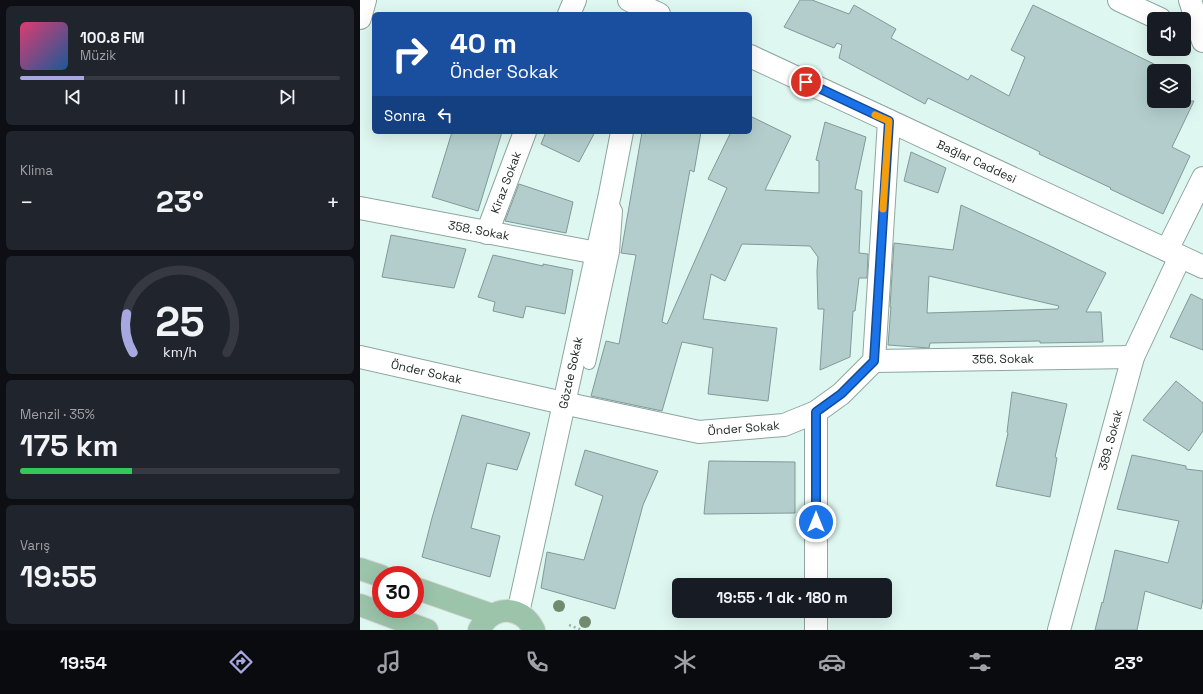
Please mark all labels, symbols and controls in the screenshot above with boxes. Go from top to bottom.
map controls [1147,12,1191,108]
button: sound [1147,12,1191,56]
text: 40 m [450,25,517,61]
text: 100.8 FM [80,28,145,47]
icon: right [384,28,436,80]
text: Müzik [80,47,116,64]
text: Önder Sokak [450,60,558,83]
button: layers [1147,64,1191,108]
pin [789,65,823,99]
icon: arrive [795,71,817,93]
icon: previous [62,86,84,108]
icon: pause [169,86,191,108]
icon: next [276,86,298,108]
icon: left [434,104,456,126]
text: Sonra [384,106,426,125]
street label: Bağlar Caddesi [934,136,1019,187]
street label: Kiraz Sokak [487,149,525,216]
text: Klima [20,162,53,179]
text: 23° [156,182,204,221]
text: − [20,188,34,216]
text: + [326,188,340,216]
street label: 358. Sokak [447,217,511,244]
text: 25 [155,295,205,348]
street label: Gözde Sokak [555,335,587,410]
text: km/h [163,343,197,361]
street label: 356. Sokak [972,351,1035,367]
street label: Önder Sokak [389,356,464,388]
text: Menzil · 35% [20,406,95,423]
street label: 389. Sokak [1095,407,1127,472]
street label: Önder Sokak [707,417,781,439]
text: 175 km [20,426,118,465]
position arrow [795,501,837,543]
text: Varış [20,537,50,554]
text: 19:55 [20,557,97,596]
speed limit sign: 30 [372,566,424,618]
text: 19:55 · 1 dk · 180 m [716,588,848,607]
icon: directions [227,648,255,676]
icon: music [375,648,403,676]
icon: phone [523,648,551,676]
icon: climate [671,648,699,676]
icon: car [818,648,846,676]
icon: filters [966,648,994,676]
text: 19:54 [60,651,107,674]
text: 23° [1114,651,1143,674]

